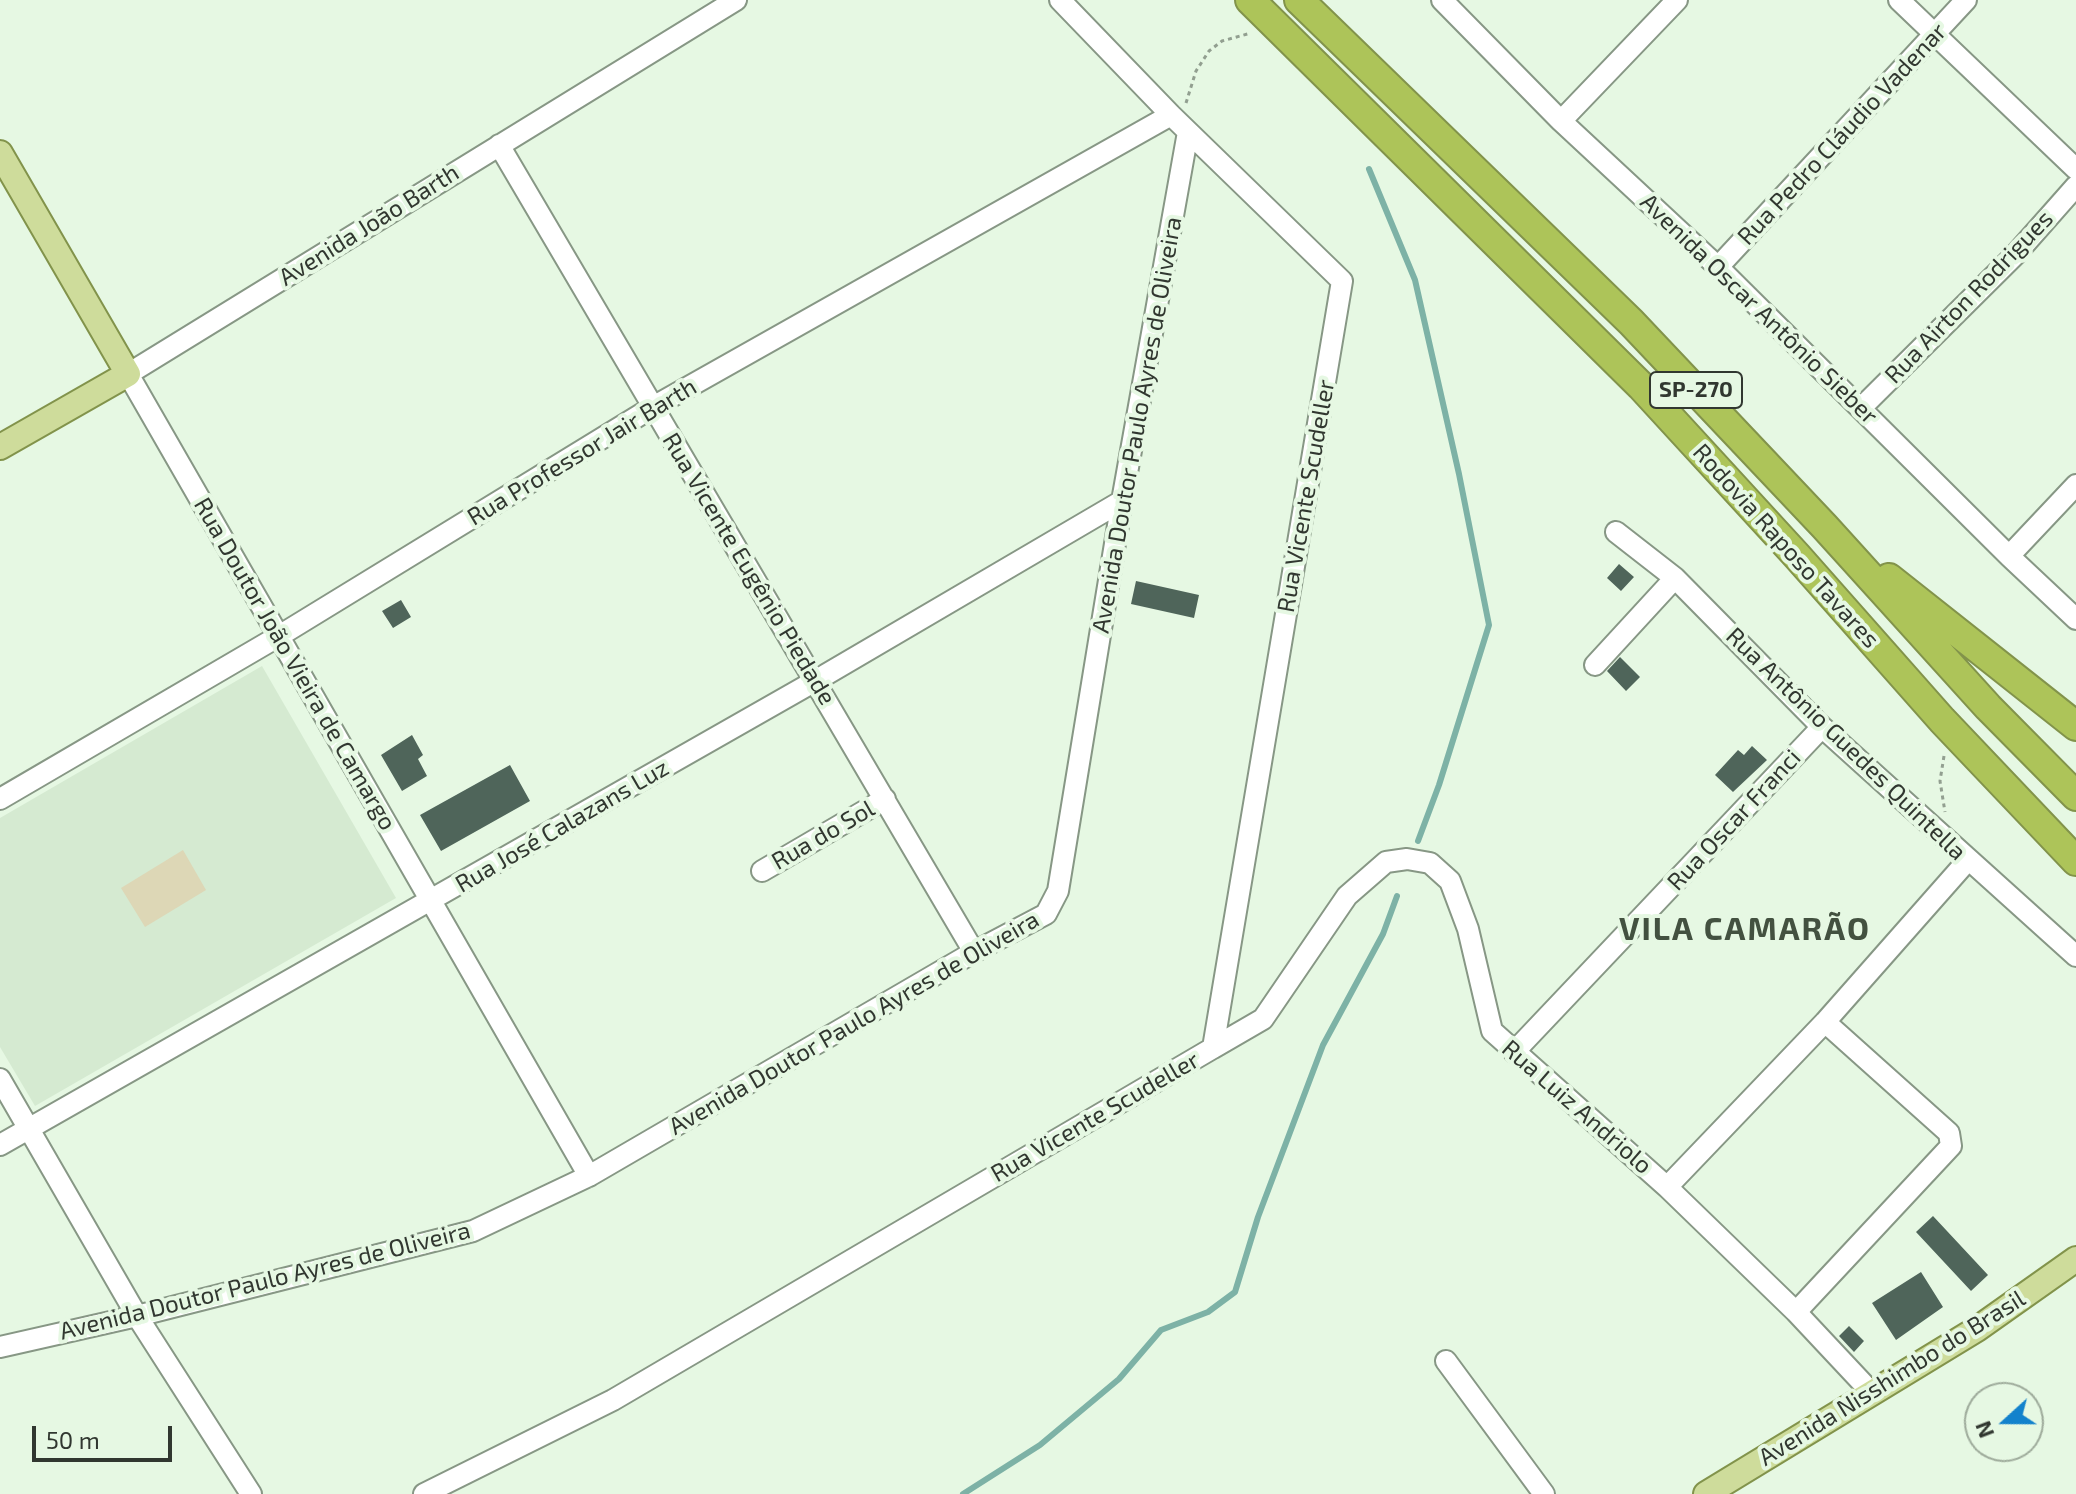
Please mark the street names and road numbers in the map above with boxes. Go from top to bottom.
street label: Rua Pedro Cláudio Vadenar [1732,17,1952,251]
street label: Avenida João Barth [274,158,464,292]
street label: Avenida Oscar Antônio Sieber [1634,188,1884,430]
street label: Rua Airton Rodrigues [1879,204,2059,390]
street label: Avenida Doutor Paulo Ayres de Oliveira [1086,215,1188,635]
street label: Rua Professor Jair Barth [462,372,702,532]
road number: SP-270 [1650,372,1742,408]
street label: Rua Vicente Scudeller [1271,377,1341,615]
street label: Rua Vicente Eugênio Piedade [656,428,842,710]
street label: Rodovia Raposo Tavares [1687,438,1885,654]
street label: Rua Doutor João Vieira de Camargo [188,493,402,835]
street label: Rua Antônio Guedes Quintella [1720,622,1972,866]
street label: Rua Oscar Franci [1661,744,1807,896]
street label: Rua José Calazans Luz [450,753,674,899]
street label: Rua do Sol [766,794,880,876]
street label: Avenida Doutor Paulo Ayres de Oliveira [664,905,1044,1141]
street label: Rua Luiz Andriolo [1496,1034,1658,1180]
street label: Rua Vicente Scudeller [986,1046,1204,1188]
street label: Avenida Doutor Paulo Ayres de Oliveira [57,1216,473,1346]
street label: Avenida Nisshimbo do Brasil [1754,1284,2030,1472]

